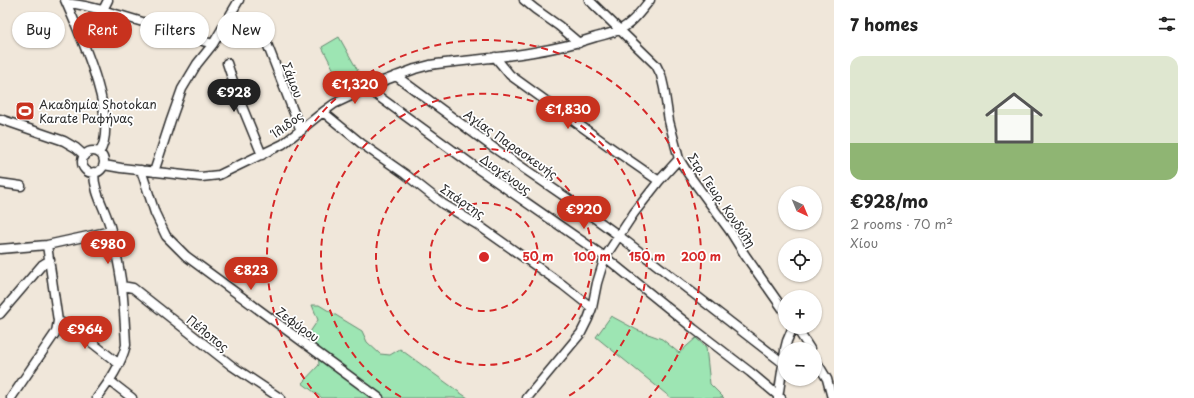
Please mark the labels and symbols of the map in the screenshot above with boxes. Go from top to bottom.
street label: Σάμου [278,60,308,101]
pin: €1,320 [322,71,388,105]
pin: €928 [210,79,258,113]
place label: Ακαδημία Shotokan Karate Ραφήνας [39,95,157,127]
pin: €1,830 [535,96,601,130]
sports icon: Ακαδημία Shotokan Karate Ραφήνας [14,100,36,122]
street label: Αγίας Παρασκευής [460,105,562,183]
street label: Ίλιδος [266,106,306,143]
street label: Στρ. Γεωρ. Κονδύλη [684,149,760,251]
street label: Διογένους [477,150,535,198]
street label: Σπάρτης [437,179,489,223]
north arrow [778,186,822,230]
pin: €920 [560,196,608,230]
pin: €980 [84,231,132,265]
text: 50 m [522,247,554,265]
text: 100 m [573,247,611,265]
text: 150 m [629,247,665,265]
text: 200 m [681,247,721,265]
centre of rings [477,250,491,264]
pin: €823 [227,257,275,291]
street label: Ζεφύρου [273,302,324,346]
street label: Πέλοπος [183,311,233,355]
pin: €964 [61,316,109,350]

